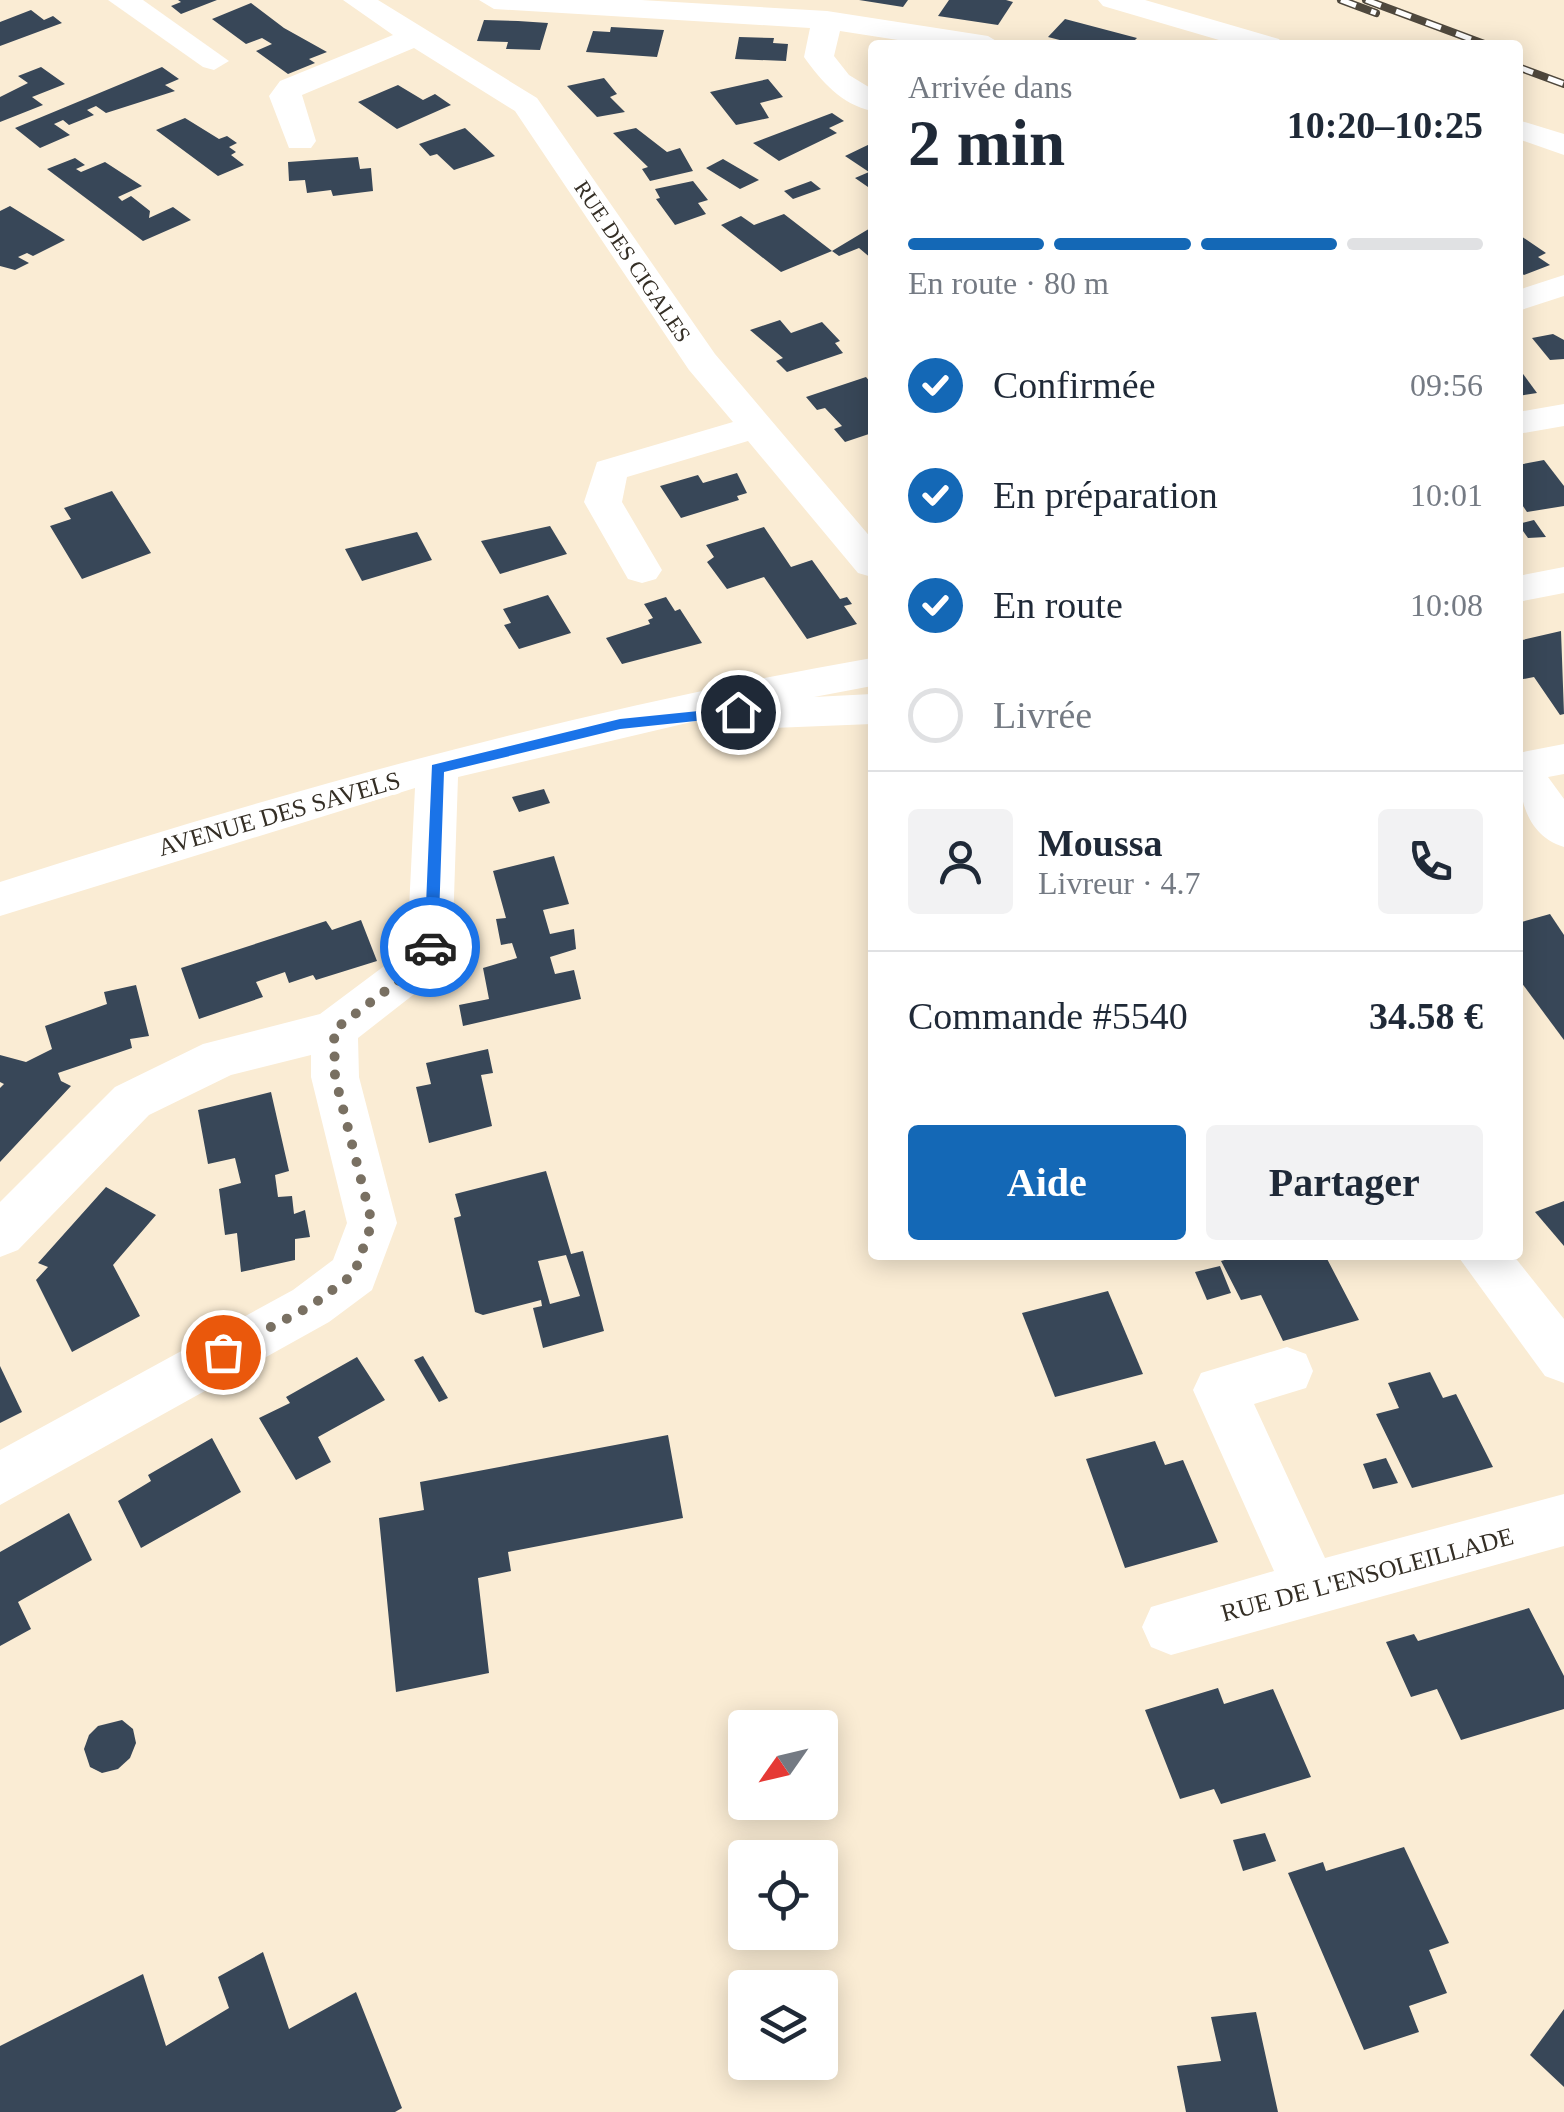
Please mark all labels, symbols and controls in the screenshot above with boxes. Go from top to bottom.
text: Arrivée dans [908,69,1072,105]
text: 10:20–10:25 [1287,104,1483,146]
text: 2 min [908,107,1065,179]
street label: RUE DES CIGALES [569,176,696,347]
text: En route · 80 m [908,265,1109,301]
icon: check [908,358,963,413]
text: Confirmée [993,364,1156,406]
text: 09:56 [1410,367,1483,403]
icon: check [908,468,963,523]
text: En préparation [993,474,1218,516]
text: 10:01 [1410,477,1483,513]
icon: check [908,578,963,633]
text: En route [993,584,1123,626]
text: 10:08 [1410,587,1483,623]
pin [696,670,781,755]
icon: home [711,685,766,740]
text: Livrée [993,694,1092,736]
street label: AVENUE DES SAVELS [155,766,403,861]
button: person [908,809,1013,914]
button: phone [1378,809,1483,914]
text: Moussa [1038,822,1163,864]
text: Livreur · 4.7 [1038,865,1201,901]
courier [380,897,480,997]
icon: car [403,920,458,975]
text: Commande #5540 [908,995,1188,1037]
text: 34.58 € [1369,995,1483,1037]
button: Aide [908,1125,1186,1240]
button: Partager [1206,1125,1483,1240]
pin [181,1310,266,1395]
icon: bag [196,1325,251,1380]
street label: RUE DE L'ENSOLEILLADE [1218,1522,1516,1627]
north arrow [728,1710,838,1820]
map controls [728,1710,838,2080]
button: locate [728,1840,838,1950]
button: layers [728,1970,838,2080]

